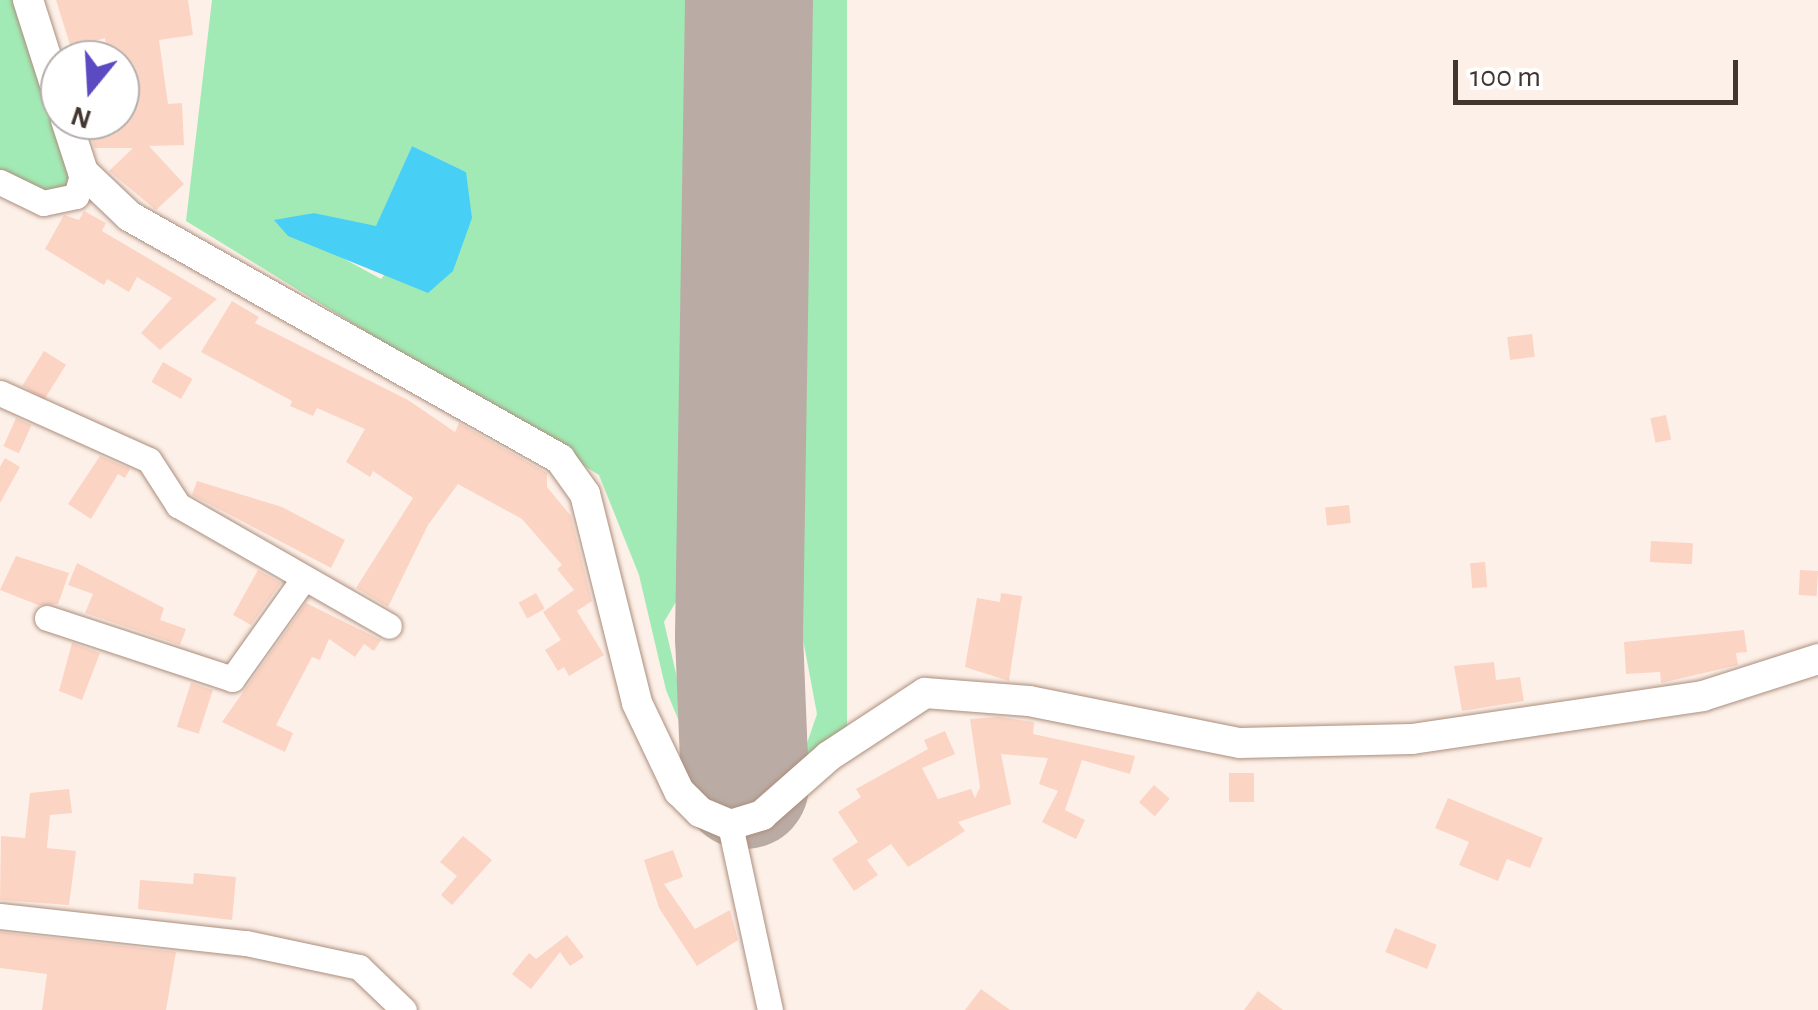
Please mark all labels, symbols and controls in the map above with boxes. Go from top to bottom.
north arrow [40,40,140,140]
scale bar [1458,40,1743,102]
text: 100 m [1470,62,1541,92]
text: N [68,100,95,133]

